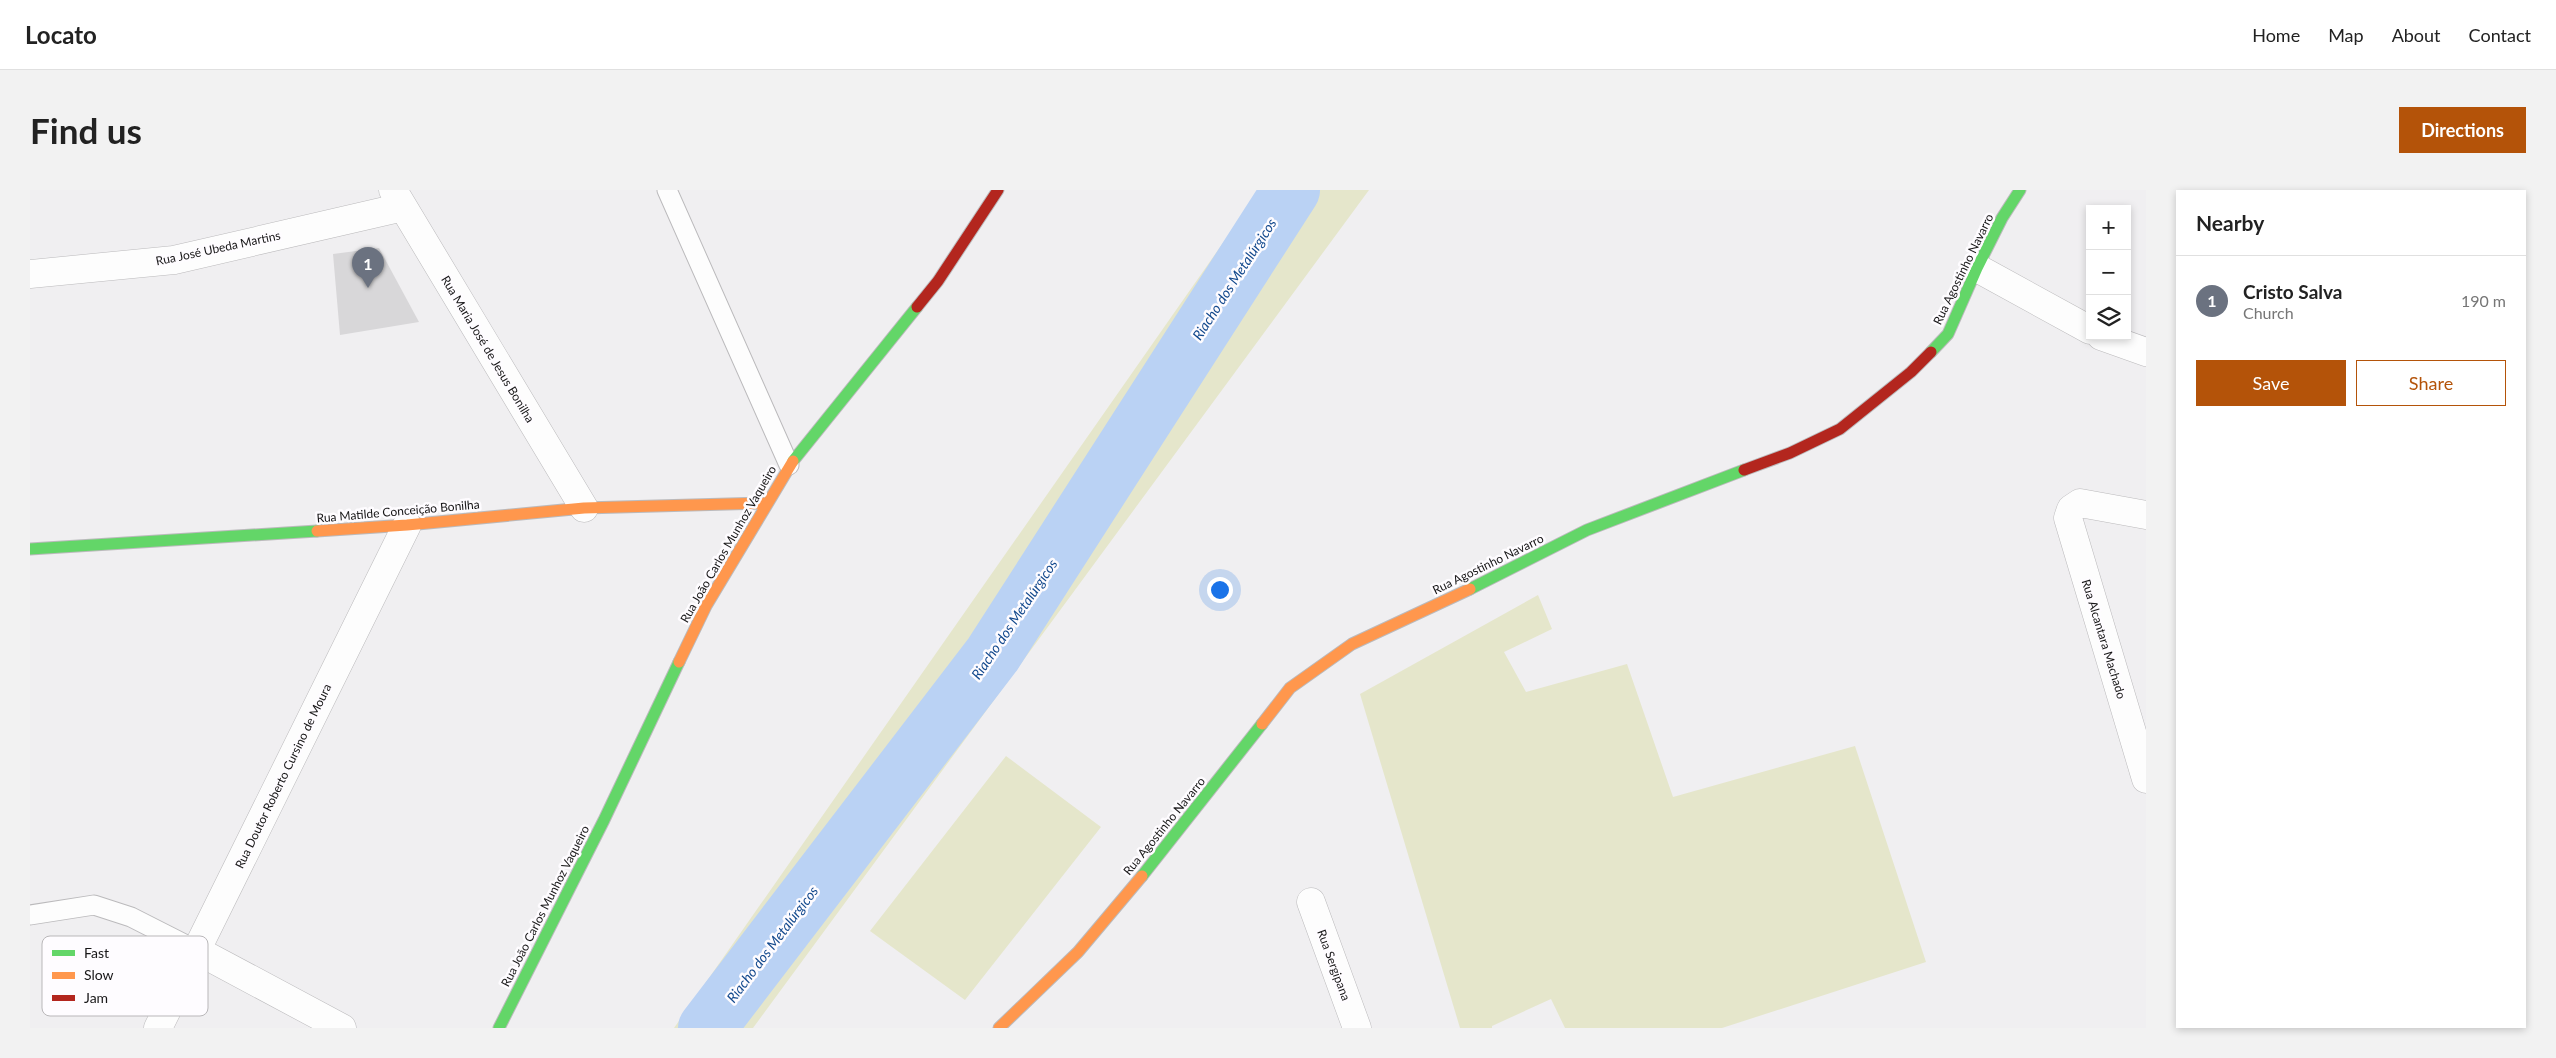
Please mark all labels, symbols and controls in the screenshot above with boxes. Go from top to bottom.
text: Locato [25,20,97,49]
text: Home [2252,24,2300,46]
text: Map [2328,24,2364,46]
text: About [2392,24,2441,46]
text: Contact [2469,24,2531,46]
button: Directions [2399,107,2526,153]
text: Find us [30,109,142,151]
map controls [2086,205,2131,340]
button: + [2086,205,2131,250]
text: Nearby [2196,210,2264,235]
street label: Rua Agostinho Navarro [1930,211,1996,327]
water label: Riacho dos Metalúrgicos [1188,215,1280,343]
street label: Rua José Ubeda Martins [154,227,282,269]
pin: 1 [352,247,384,288]
button: − [2086,250,2131,295]
street label: Rua Maria José de Jesus Bonilha [438,273,538,425]
text: Cristo Salva [2243,280,2342,303]
text: 1 [2207,291,2217,310]
text: 190 m [2461,291,2506,310]
button: layers [2086,295,2131,340]
text: Church [2243,303,2294,322]
button: Save [2196,360,2346,406]
button: Share [2356,360,2506,406]
street label: Rua João Carlos Munhoz Vaqueiro [677,463,779,625]
street label: Rua Matilde Conceição Bonilha [316,496,480,526]
street label: Rua Agostinho Navarro [1430,531,1546,597]
water label: Riacho dos Metalúrgicos [967,555,1061,682]
your location [1207,577,1233,603]
street label: Rua Alcantara Machado [2079,577,2129,701]
street label: Rua Doutor Roberto Cursino de Moura [232,681,334,871]
street label: Rua Agostinho Navarro [1120,774,1208,878]
street label: Rua João Carlos Munhoz Vaqueiro [498,823,592,989]
water label: Riacho dos Metalúrgicos [723,882,822,1005]
street label: Rua Sergipana [1314,927,1354,1003]
legend [42,936,208,1016]
text: Fast [84,944,109,961]
text: Slow [84,966,114,983]
text: Jam [84,989,108,1006]

